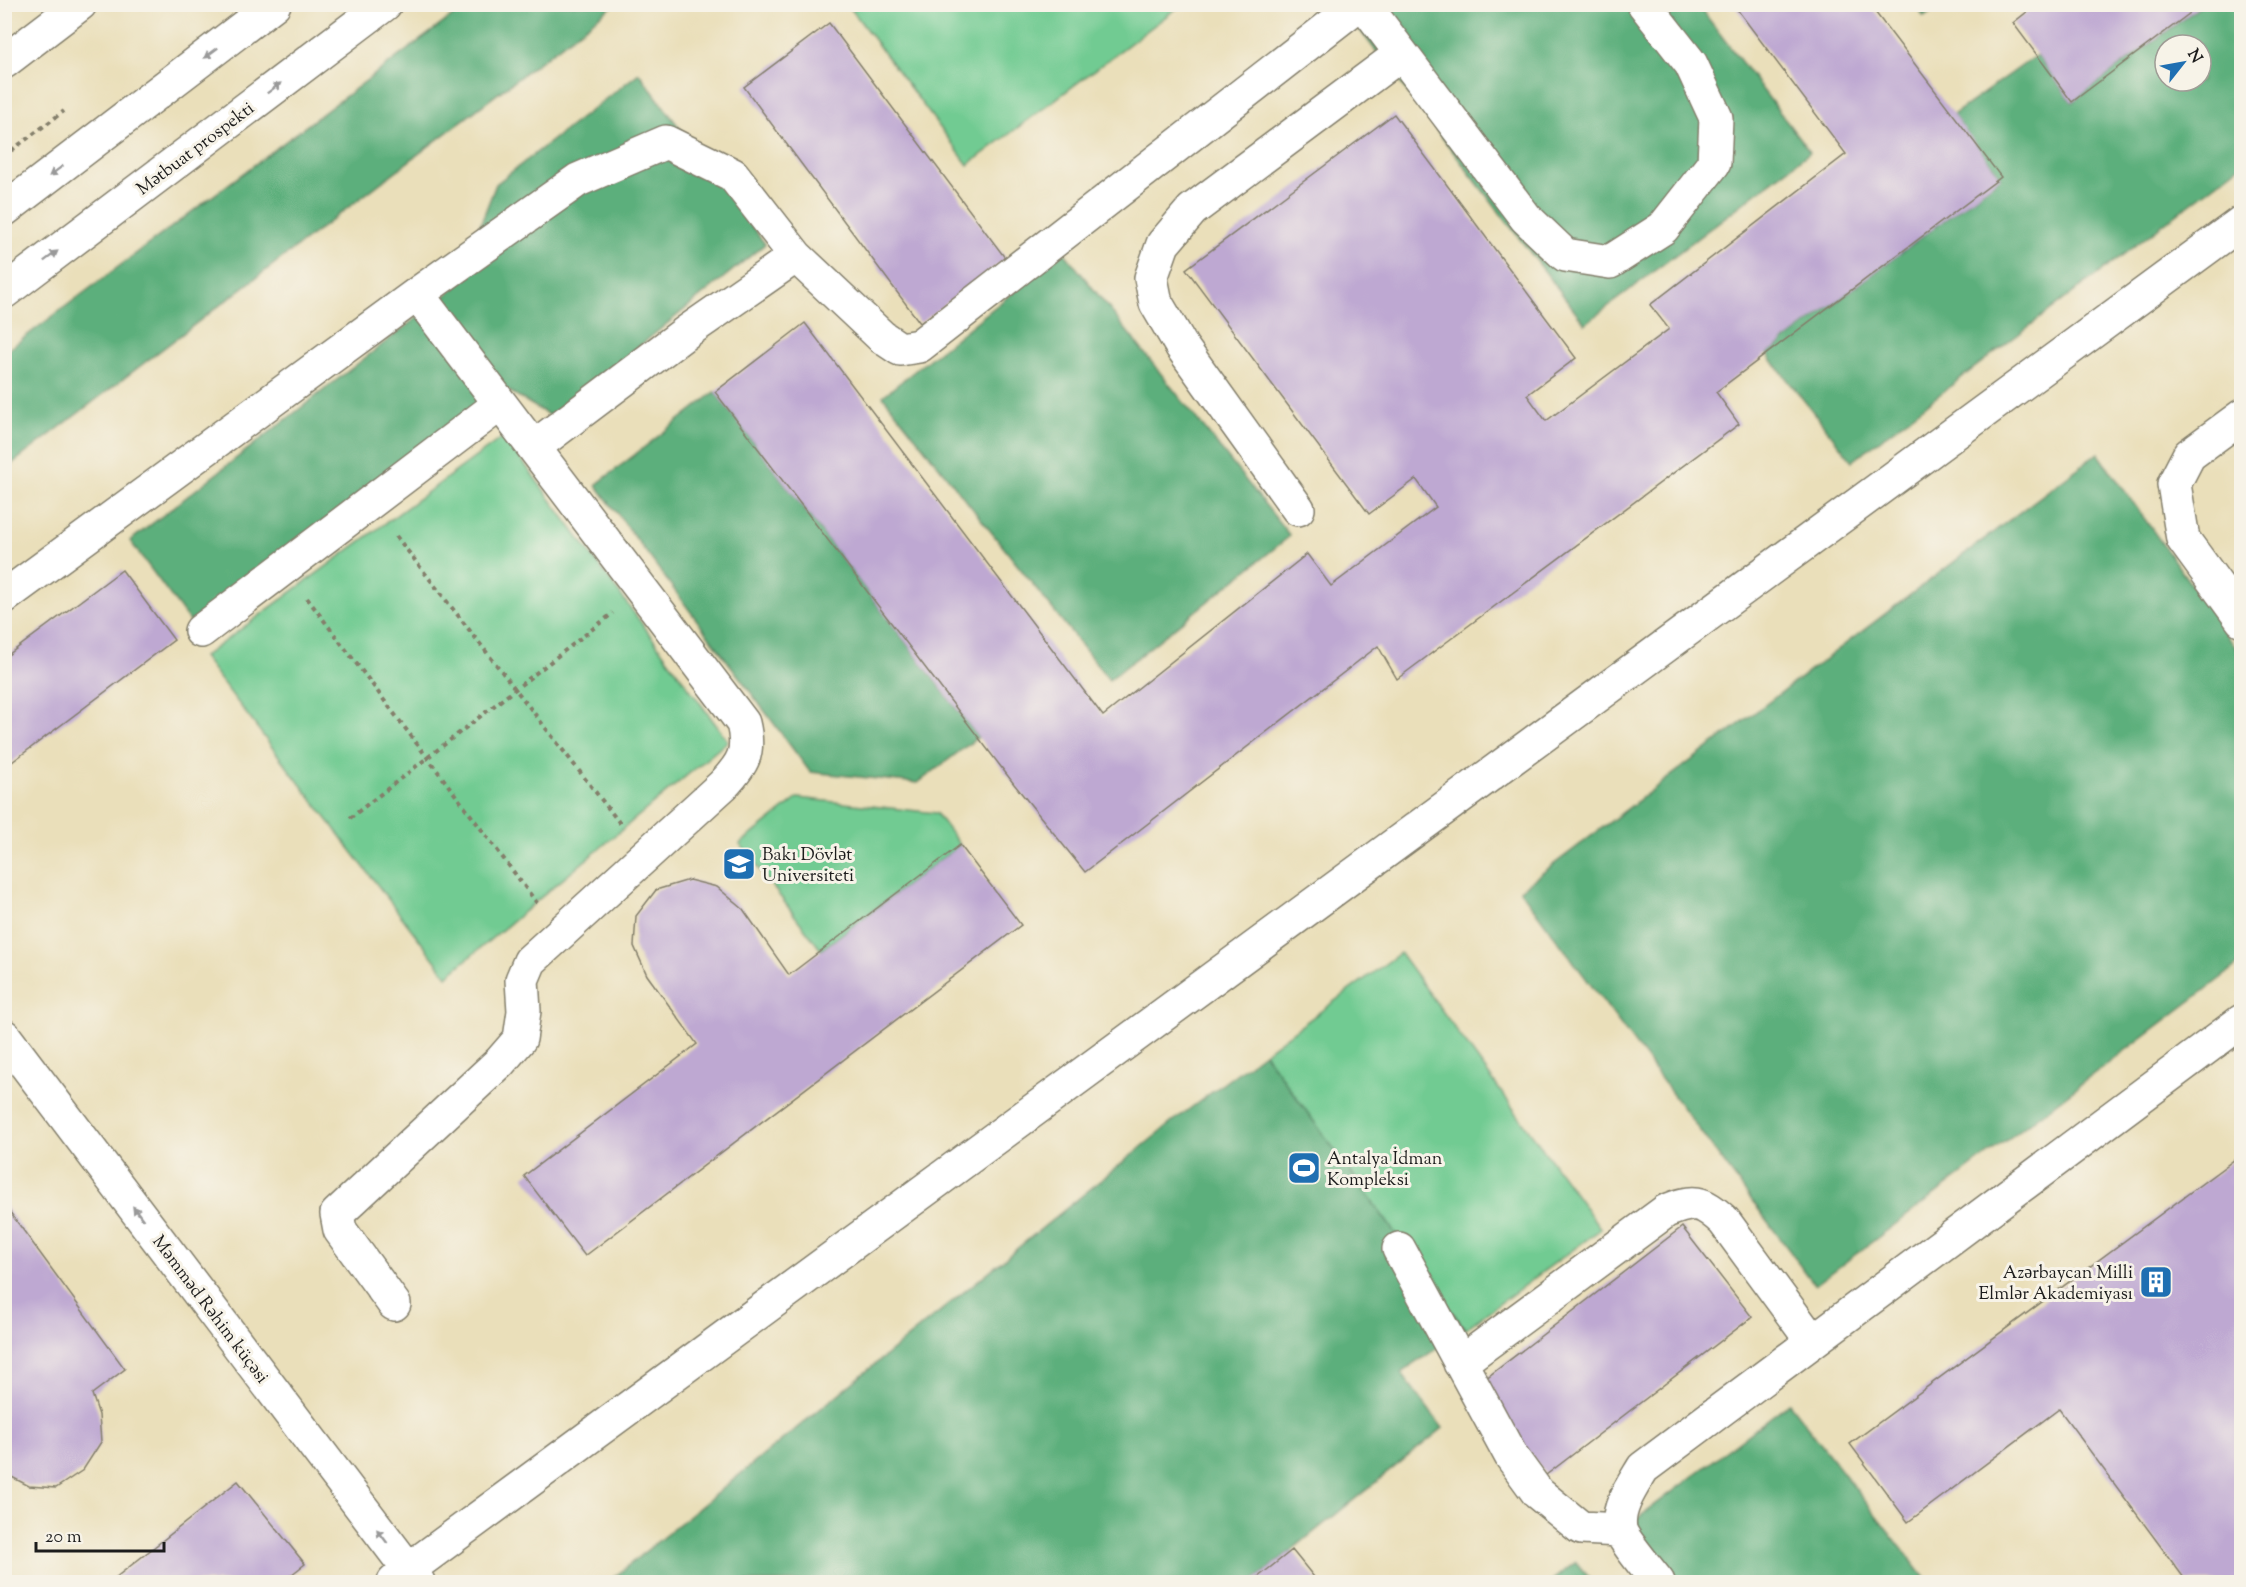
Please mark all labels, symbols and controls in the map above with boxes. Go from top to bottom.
north arrow [2153,33,2213,93]
text: N [2181,45,2207,68]
one-way arrow [203,46,219,59]
one-way arrow [265,82,281,94]
street label: Mətbuat prospekti [132,97,261,203]
one-way arrow [48,164,63,176]
one-way arrow [44,251,59,263]
place label: Bakı Dövlət Universiteti [762,843,854,890]
school or university icon: Bakı Dövlət Universiteti [721,846,757,882]
place label: Antalya İdman Kompleksi [1327,1147,1443,1194]
sports icon: Antalya İdman Kompleksi [1286,1150,1322,1186]
one-way arrow [133,1205,145,1220]
street label: Məmməd Rəhim küçəsi [145,1231,274,1390]
place label: Azərbaycan Milli Elmlər Akademiyası [1978,1261,2133,1308]
building icon: Azərbaycan Milli Elmlər Akademiyası [2138,1264,2174,1300]
scale bar [36,1515,164,1553]
text: 20 m [45,1525,82,1551]
one-way arrow [376,1528,389,1544]

